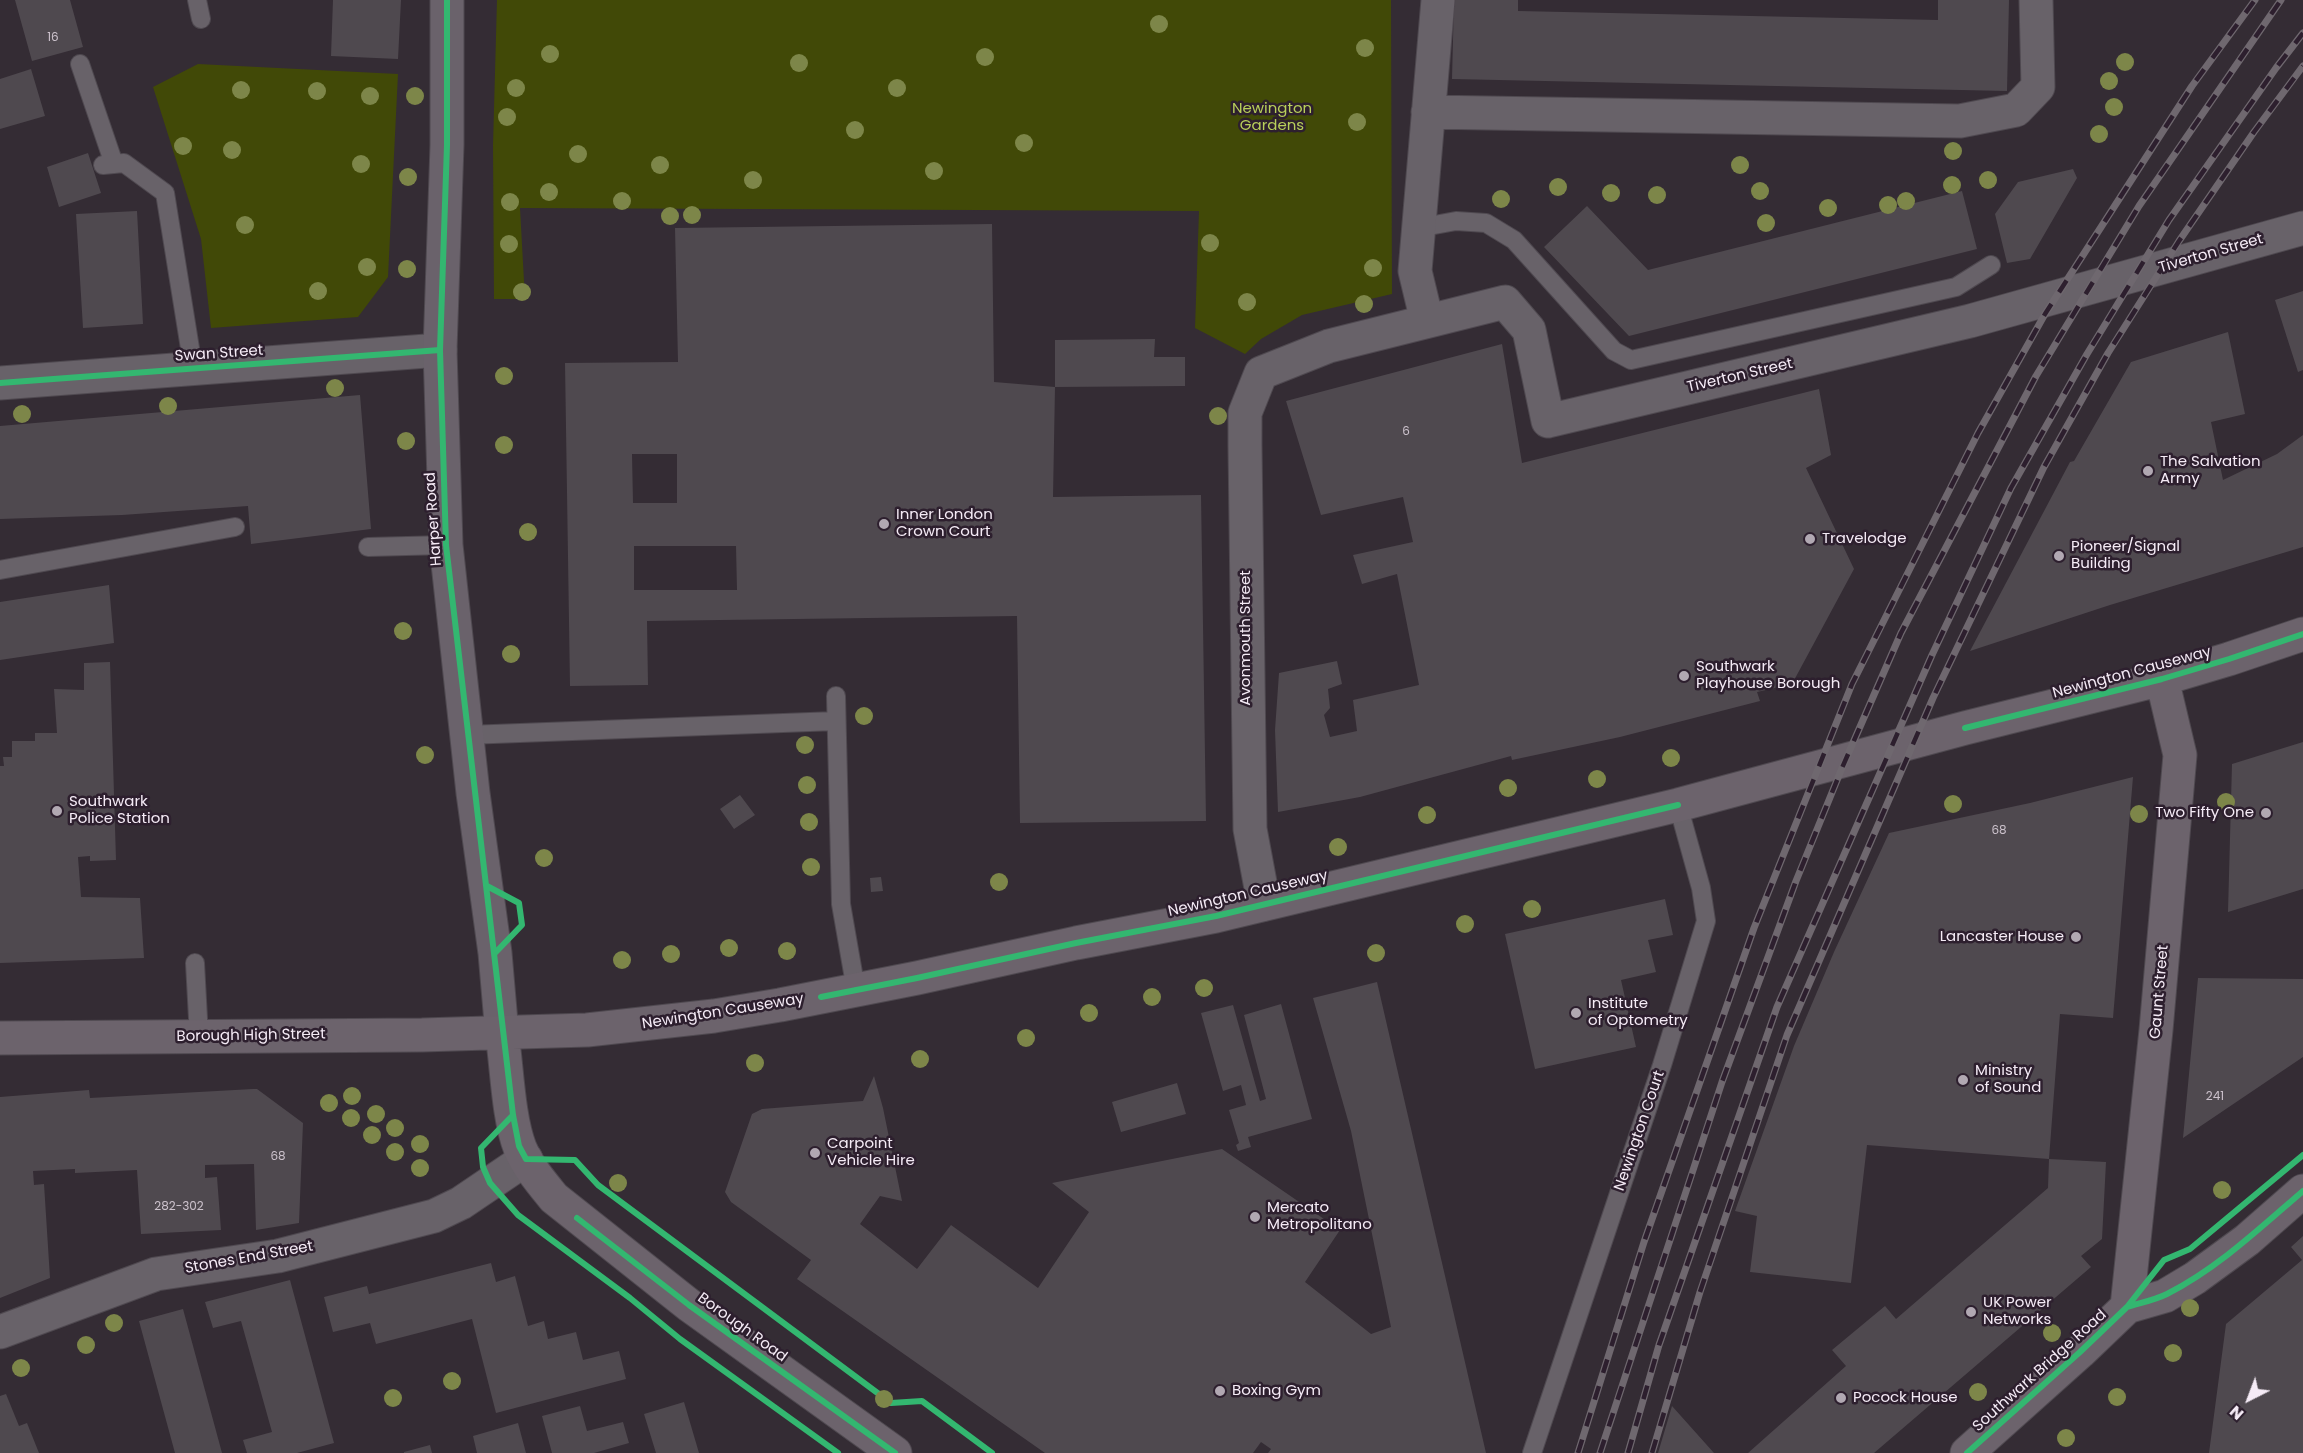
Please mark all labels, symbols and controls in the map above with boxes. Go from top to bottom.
house number: 16 [47,31,59,45]
park label: Newington Gardens [1232,100,1312,135]
street label: Tiverton Street [2157,231,2265,277]
street label: Swan Street [174,342,264,366]
street label: Tiverton Street [1686,355,1794,397]
house number: 6 [1402,425,1410,439]
place label: The Salvation Army [2160,453,2261,488]
marker: The Salvation Army [2141,464,2155,478]
street label: Harper Road [422,471,446,567]
place label: Inner London Crown Court [896,506,993,541]
marker: Inner London Crown Court [877,517,891,531]
place label: Travelodge [1822,530,1906,548]
marker: Travelodge [1803,532,1817,546]
place label: Pioneer/Signal Building [2071,538,2180,573]
marker: Pioneer/Signal Building [2052,549,2066,563]
street label: Avonmouth Street [1237,570,1255,706]
street label: Newington Causeway [2051,643,2213,703]
place label: Southwark Playhouse Borough [1696,658,1840,693]
marker: Southwark Playhouse Borough [1677,669,1691,683]
place label: Southwark Police Station [69,793,170,828]
marker: Southwark Police Station [50,804,64,818]
place label: Two Fifty One [2155,804,2254,822]
marker: Two Fifty One [2259,806,2273,820]
house number: 68 [1991,824,2007,838]
street label: Newington Causeway [1166,867,1330,921]
place label: Lancaster House [1940,928,2064,946]
marker: Lancaster House [2069,930,2083,944]
street label: Gaunt Street [2147,944,2173,1040]
street label: Newington Causeway [641,990,805,1034]
place label: Institute of Optometry [1588,995,1688,1030]
marker: Institute of Optometry [1569,1006,1583,1020]
street label: Borough High Street [176,1026,326,1046]
place label: Ministry of Sound [1975,1062,2041,1097]
street label: Newington Court [1611,1068,1669,1194]
marker: Ministry of Sound [1956,1073,1970,1087]
house number: 241 [2206,1090,2224,1104]
place label: Carpoint Vehicle Hire [827,1135,915,1170]
marker: Carpoint Vehicle Hire [808,1146,822,1160]
house number: 68 [270,1150,286,1164]
place label: Mercato Metropolitano [1267,1199,1372,1234]
house number: 282-302 [154,1200,204,1214]
marker: Mercato Metropolitano [1248,1210,1262,1224]
street label: Stones End Street [183,1238,315,1278]
street label: Borough Road [694,1289,790,1367]
place label: UK Power Networks [1983,1294,2052,1329]
marker: UK Power Networks [1964,1305,1978,1319]
street label: Southwark Bridge Road [1969,1306,2111,1436]
north arrow [2219,1369,2279,1429]
place label: Boxing Gym [1232,1382,1321,1400]
marker: Boxing Gym [1213,1384,1227,1398]
place label: Pocock House [1853,1389,1958,1407]
marker: Pocock House [1834,1391,1848,1405]
text: N [2224,1400,2249,1425]

